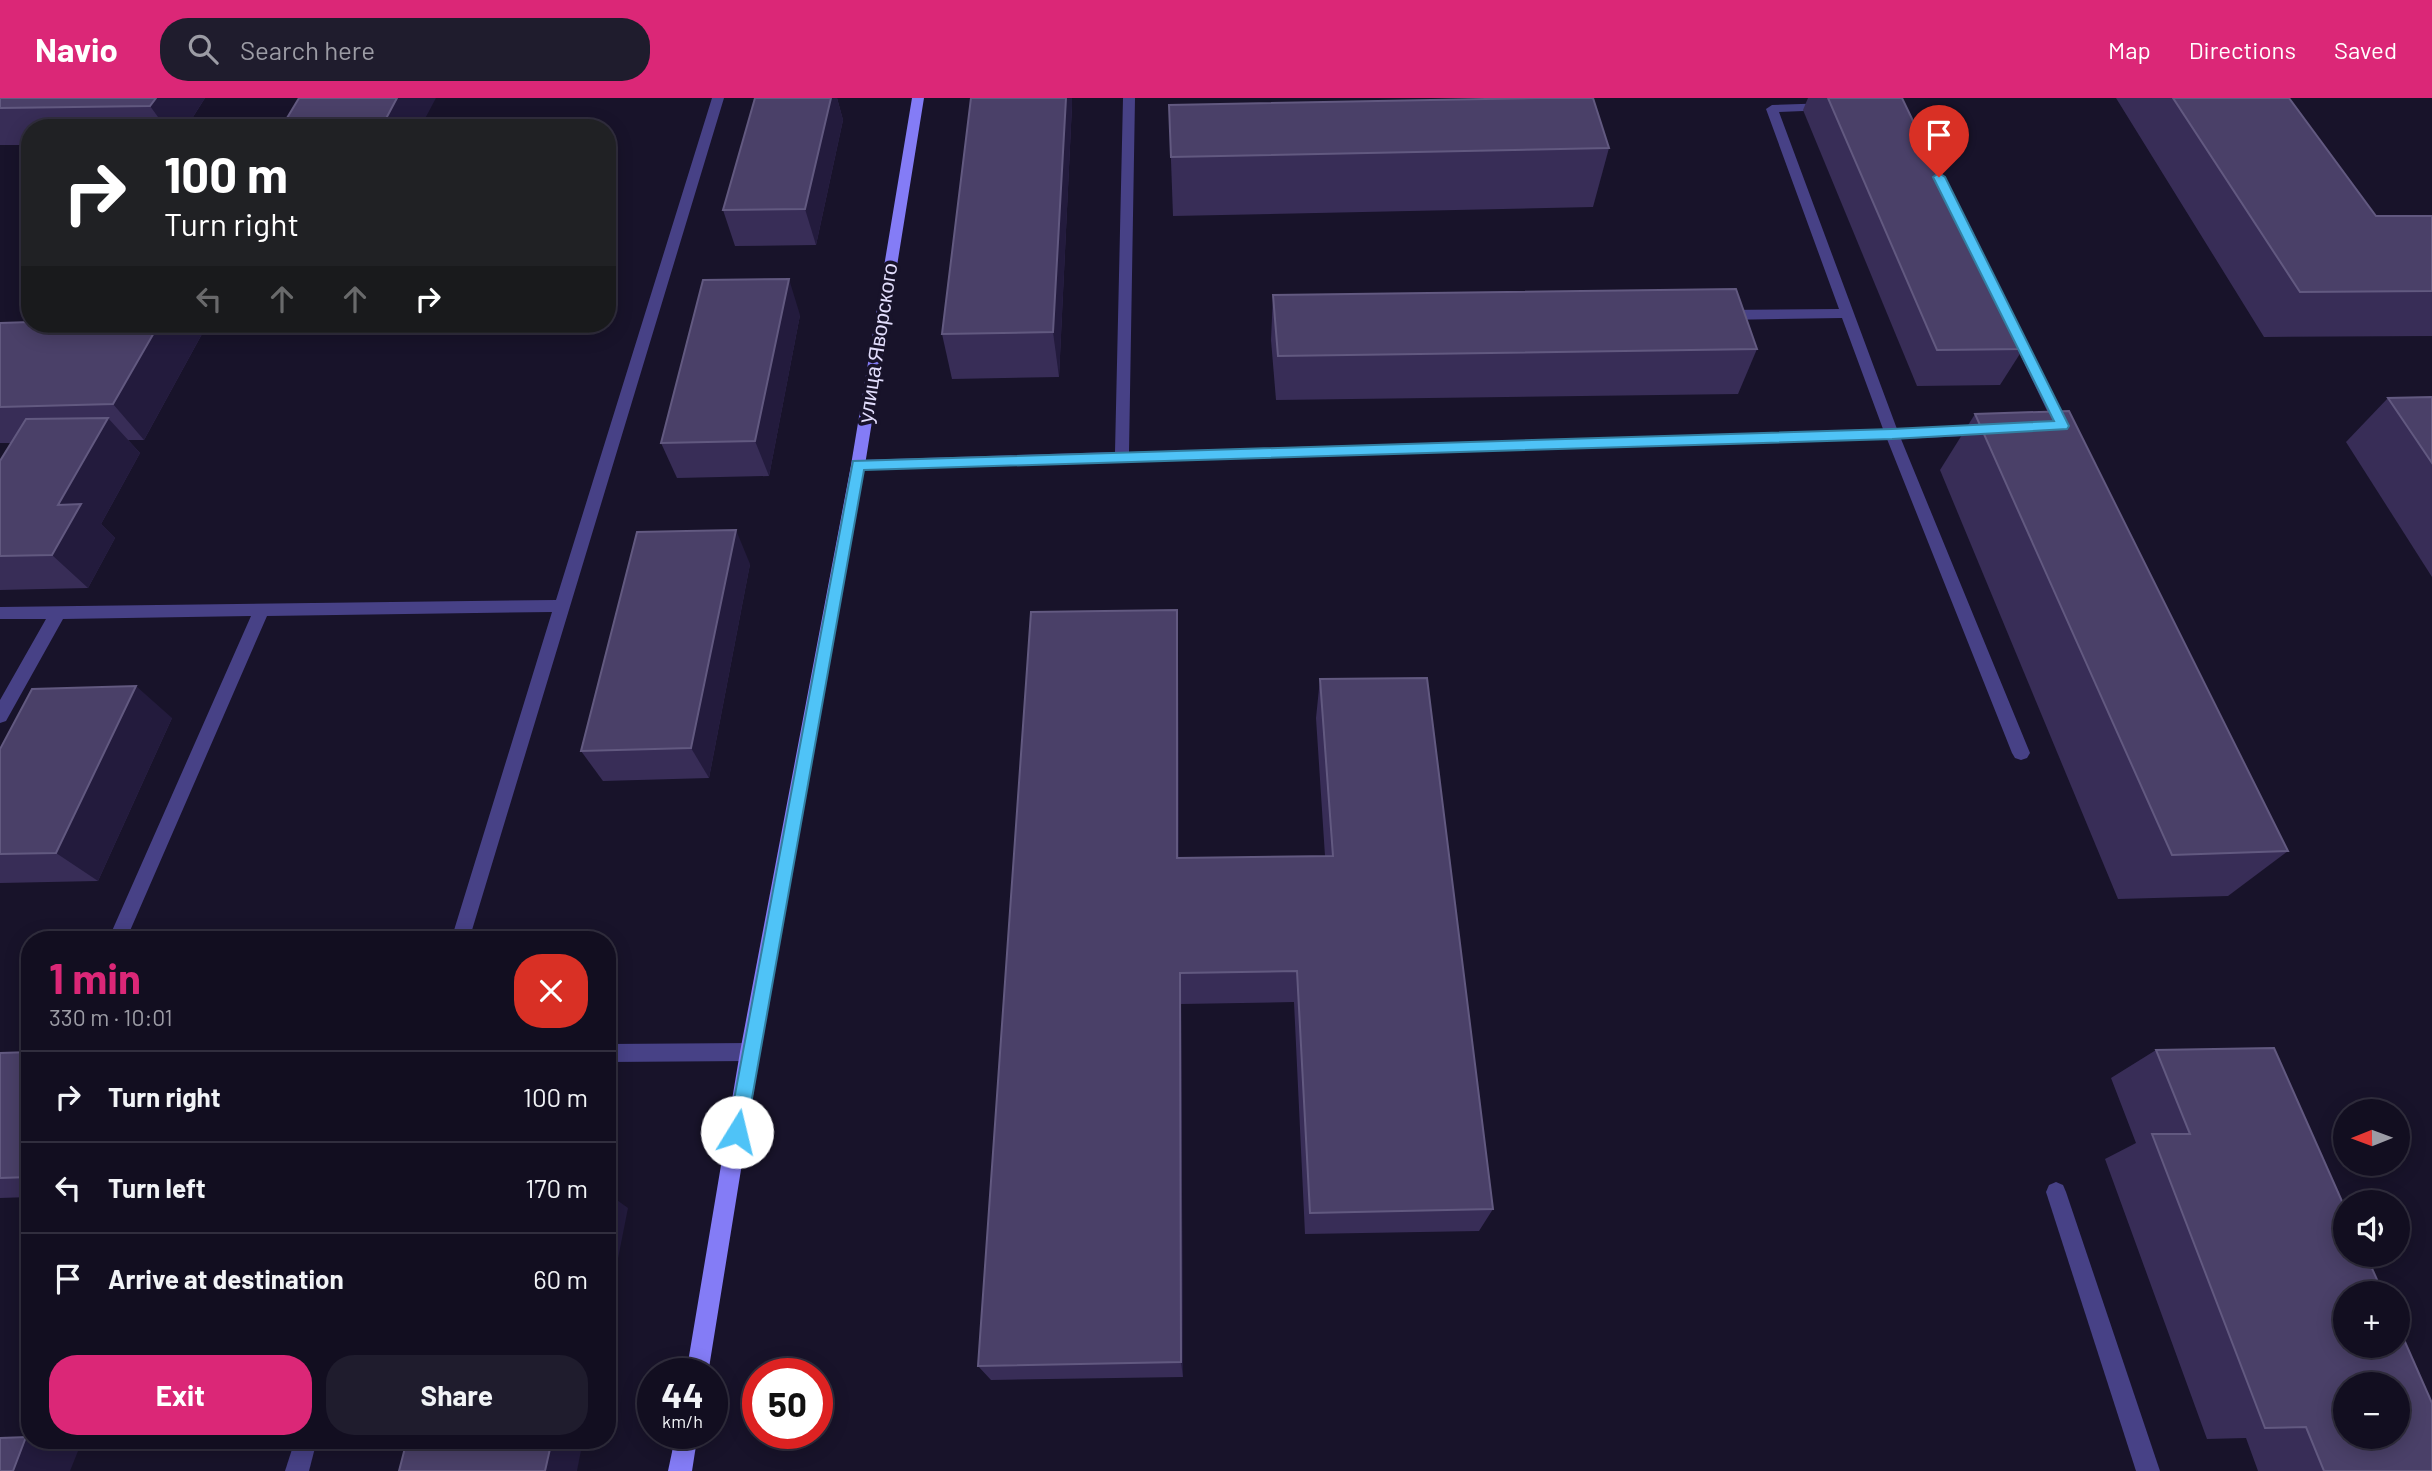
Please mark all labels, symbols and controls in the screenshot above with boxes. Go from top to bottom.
search box [160,18,650,81]
text: Navio [35,29,118,69]
icon: search [184,30,222,68]
text: Search here [240,34,375,65]
text: Map [2108,35,2151,64]
text: Directions [2189,35,2296,64]
text: Saved [2334,35,2397,64]
pin [1909,105,1969,177]
icon: arrive [1920,116,1958,154]
text: 100 m [164,144,288,203]
icon: right [49,147,140,238]
text: Turn right [164,204,299,242]
street label: улица Яворского [852,261,902,425]
icon: left [190,280,228,318]
icon: ahead [263,280,301,318]
icon: ahead [336,280,374,318]
icon: right [409,280,447,318]
text: 1 min [49,952,141,1002]
button: close [514,954,588,1028]
text: 330 m · 10:01 [49,1003,173,1031]
icon: right [49,1078,87,1116]
text: Turn right [108,1081,221,1112]
text: 100 m [523,1081,588,1112]
position arrow [700,1095,774,1169]
north arrow [2333,1099,2410,1176]
map controls [2333,1099,2410,1449]
icon: left [49,1169,87,1207]
text: Turn left [108,1172,206,1203]
text: 170 m [525,1172,588,1203]
button: sound [2333,1190,2410,1267]
icon: arrive [49,1260,87,1298]
text: Arrive at destination [108,1263,344,1294]
text: 60 m [533,1263,588,1294]
button: + [2333,1281,2410,1358]
button: Exit [49,1355,312,1435]
button: Share [326,1355,588,1435]
speed limit sign: 50 [742,1358,833,1449]
button: − [2333,1372,2410,1449]
text: 44 [661,1373,704,1415]
text: km/h [662,1410,703,1432]

